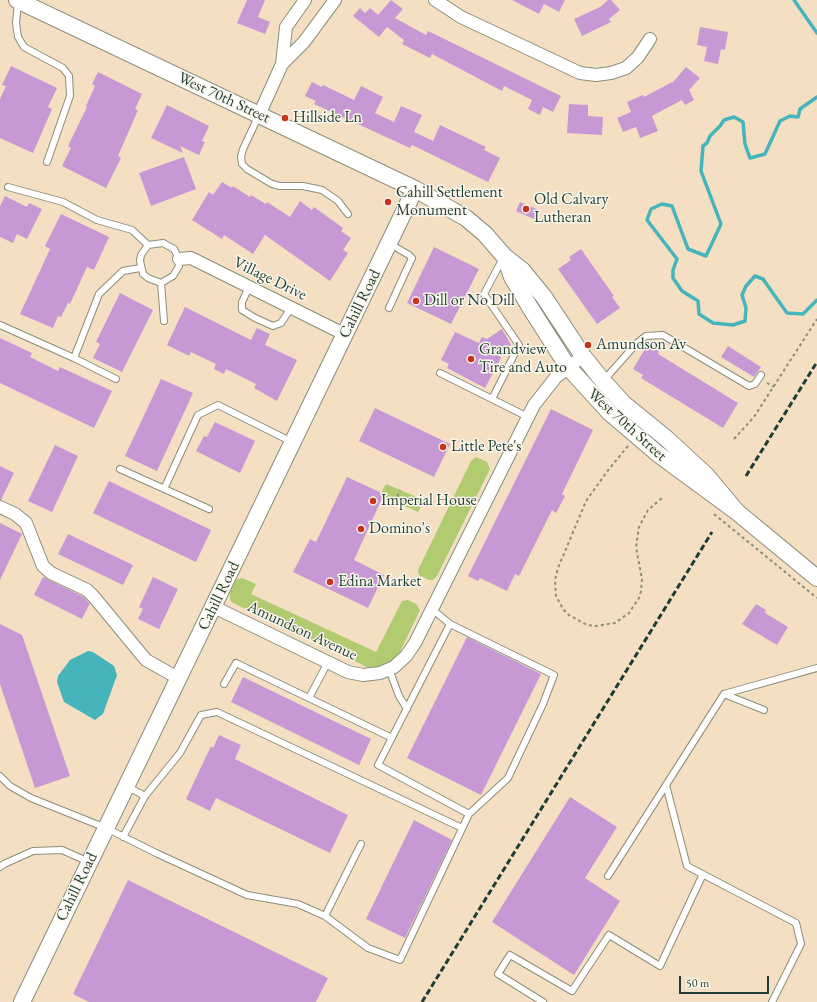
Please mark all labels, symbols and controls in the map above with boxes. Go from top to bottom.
street label: West 70th Street [175,68,273,128]
place label: Hillside Ln [293,108,362,128]
marker: Hillside Ln [280,113,290,123]
place label: Cahill Settlement Monument [396,183,503,221]
place label: Old Calvary Lutheran [534,190,608,228]
marker: Cahill Settlement Monument [383,197,393,207]
marker: Old Calvary Lutheran [521,204,531,214]
street label: Village Drive [230,253,310,305]
street label: Cahill Road [335,266,385,342]
place label: Dill or No Dill [424,291,515,311]
marker: Dill or No Dill [411,296,421,306]
place label: Amundson Av [596,335,686,355]
place label: Grandview Tire and Auto [479,340,567,378]
marker: Amundson Av [583,340,593,350]
marker: Grandview Tire and Auto [466,354,476,364]
street label: West 70th Street [584,385,670,465]
place label: Little Pete's [451,437,521,457]
marker: Little Pete's [438,442,448,452]
place label: Imperial House [381,491,477,511]
marker: Imperial House [368,496,378,506]
place label: Domino's [369,519,430,539]
marker: Domino's [356,524,366,534]
street label: Cahill Road [194,558,244,634]
place label: Edina Market [338,572,421,592]
marker: Edina Market [325,577,335,587]
street label: Amundson Avenue [244,597,360,665]
street label: Cahill Road [52,849,102,925]
scale bar [681,968,771,994]
text: 50 m [686,975,709,991]

